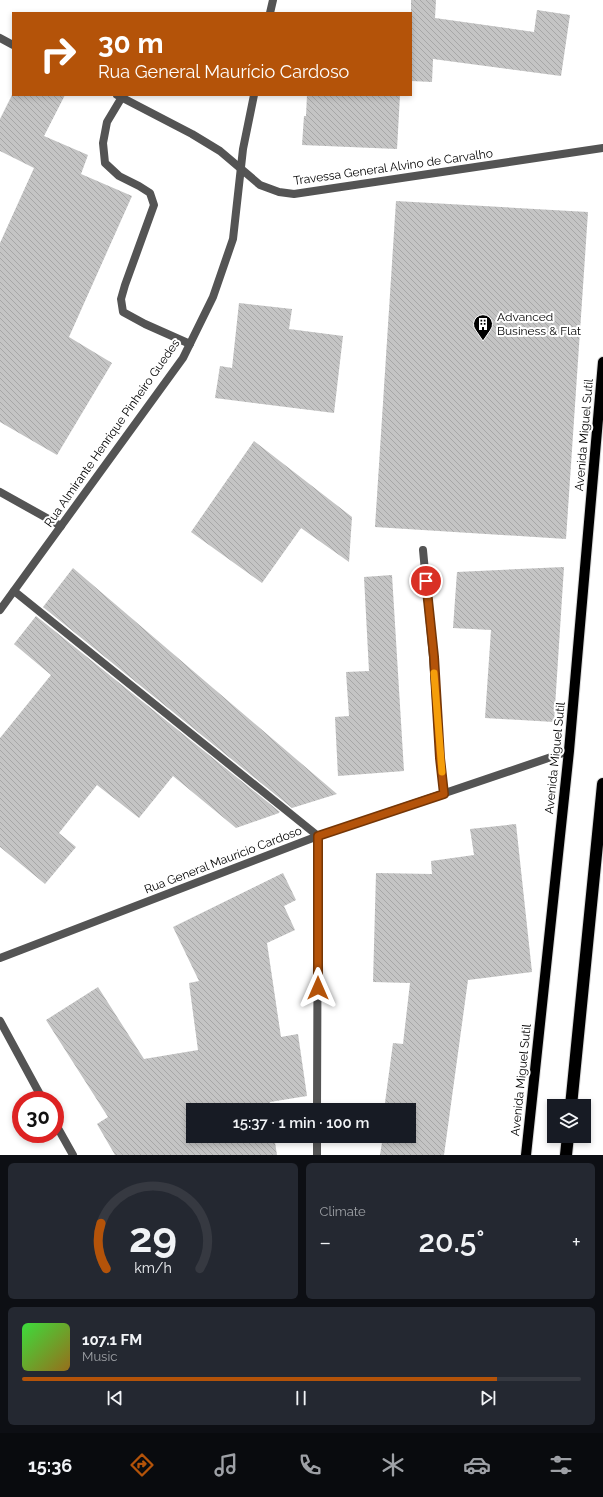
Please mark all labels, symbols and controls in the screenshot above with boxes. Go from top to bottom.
text: 30 m [98,27,164,60]
icon: right [32,28,84,80]
text: Rua General Maurício Cardoso [98,61,349,82]
street label: Travessa General Alvino de Carvalho [292,146,494,188]
place label: Advanced Business & Flat [497,310,581,338]
building icon: Advanced Business & Flat [472,313,494,341]
street label: Rua Almirante Henrique Pinheiro Guedes [41,336,183,530]
street label: Avenida Miguel Sutil [572,378,596,492]
pin [409,564,443,598]
icon: arrive [415,570,437,592]
street label: Avenida Miguel Sutil [542,701,568,815]
street label: Rua General Maurício Cardoso [142,823,304,897]
position arrow [297,967,339,1009]
street label: Avenida Miguel Sutil [508,1023,534,1137]
speed limit sign: 30 [12,1091,64,1143]
map controls [547,1099,591,1143]
button: layers [547,1099,591,1143]
text: 15:37 · 1 min · 100 m [233,1114,369,1132]
text: Climate [320,1204,366,1219]
text: 29 [129,1213,177,1262]
text: 20.5° [419,1224,485,1259]
text: − [320,1229,331,1255]
text: + [572,1229,581,1255]
text: km/h [134,1260,172,1276]
text: 107.1 FM [82,1331,142,1349]
text: Music [82,1349,117,1364]
icon: previous [104,1387,126,1409]
icon: pause [290,1387,312,1409]
icon: next [477,1387,499,1409]
icon: directions [128,1451,156,1479]
icon: music [212,1451,240,1479]
icon: phone [296,1451,324,1479]
icon: climate [379,1451,407,1479]
icon: car [463,1451,491,1479]
icon: filters [547,1451,575,1479]
text: 15:36 [28,1455,72,1476]

